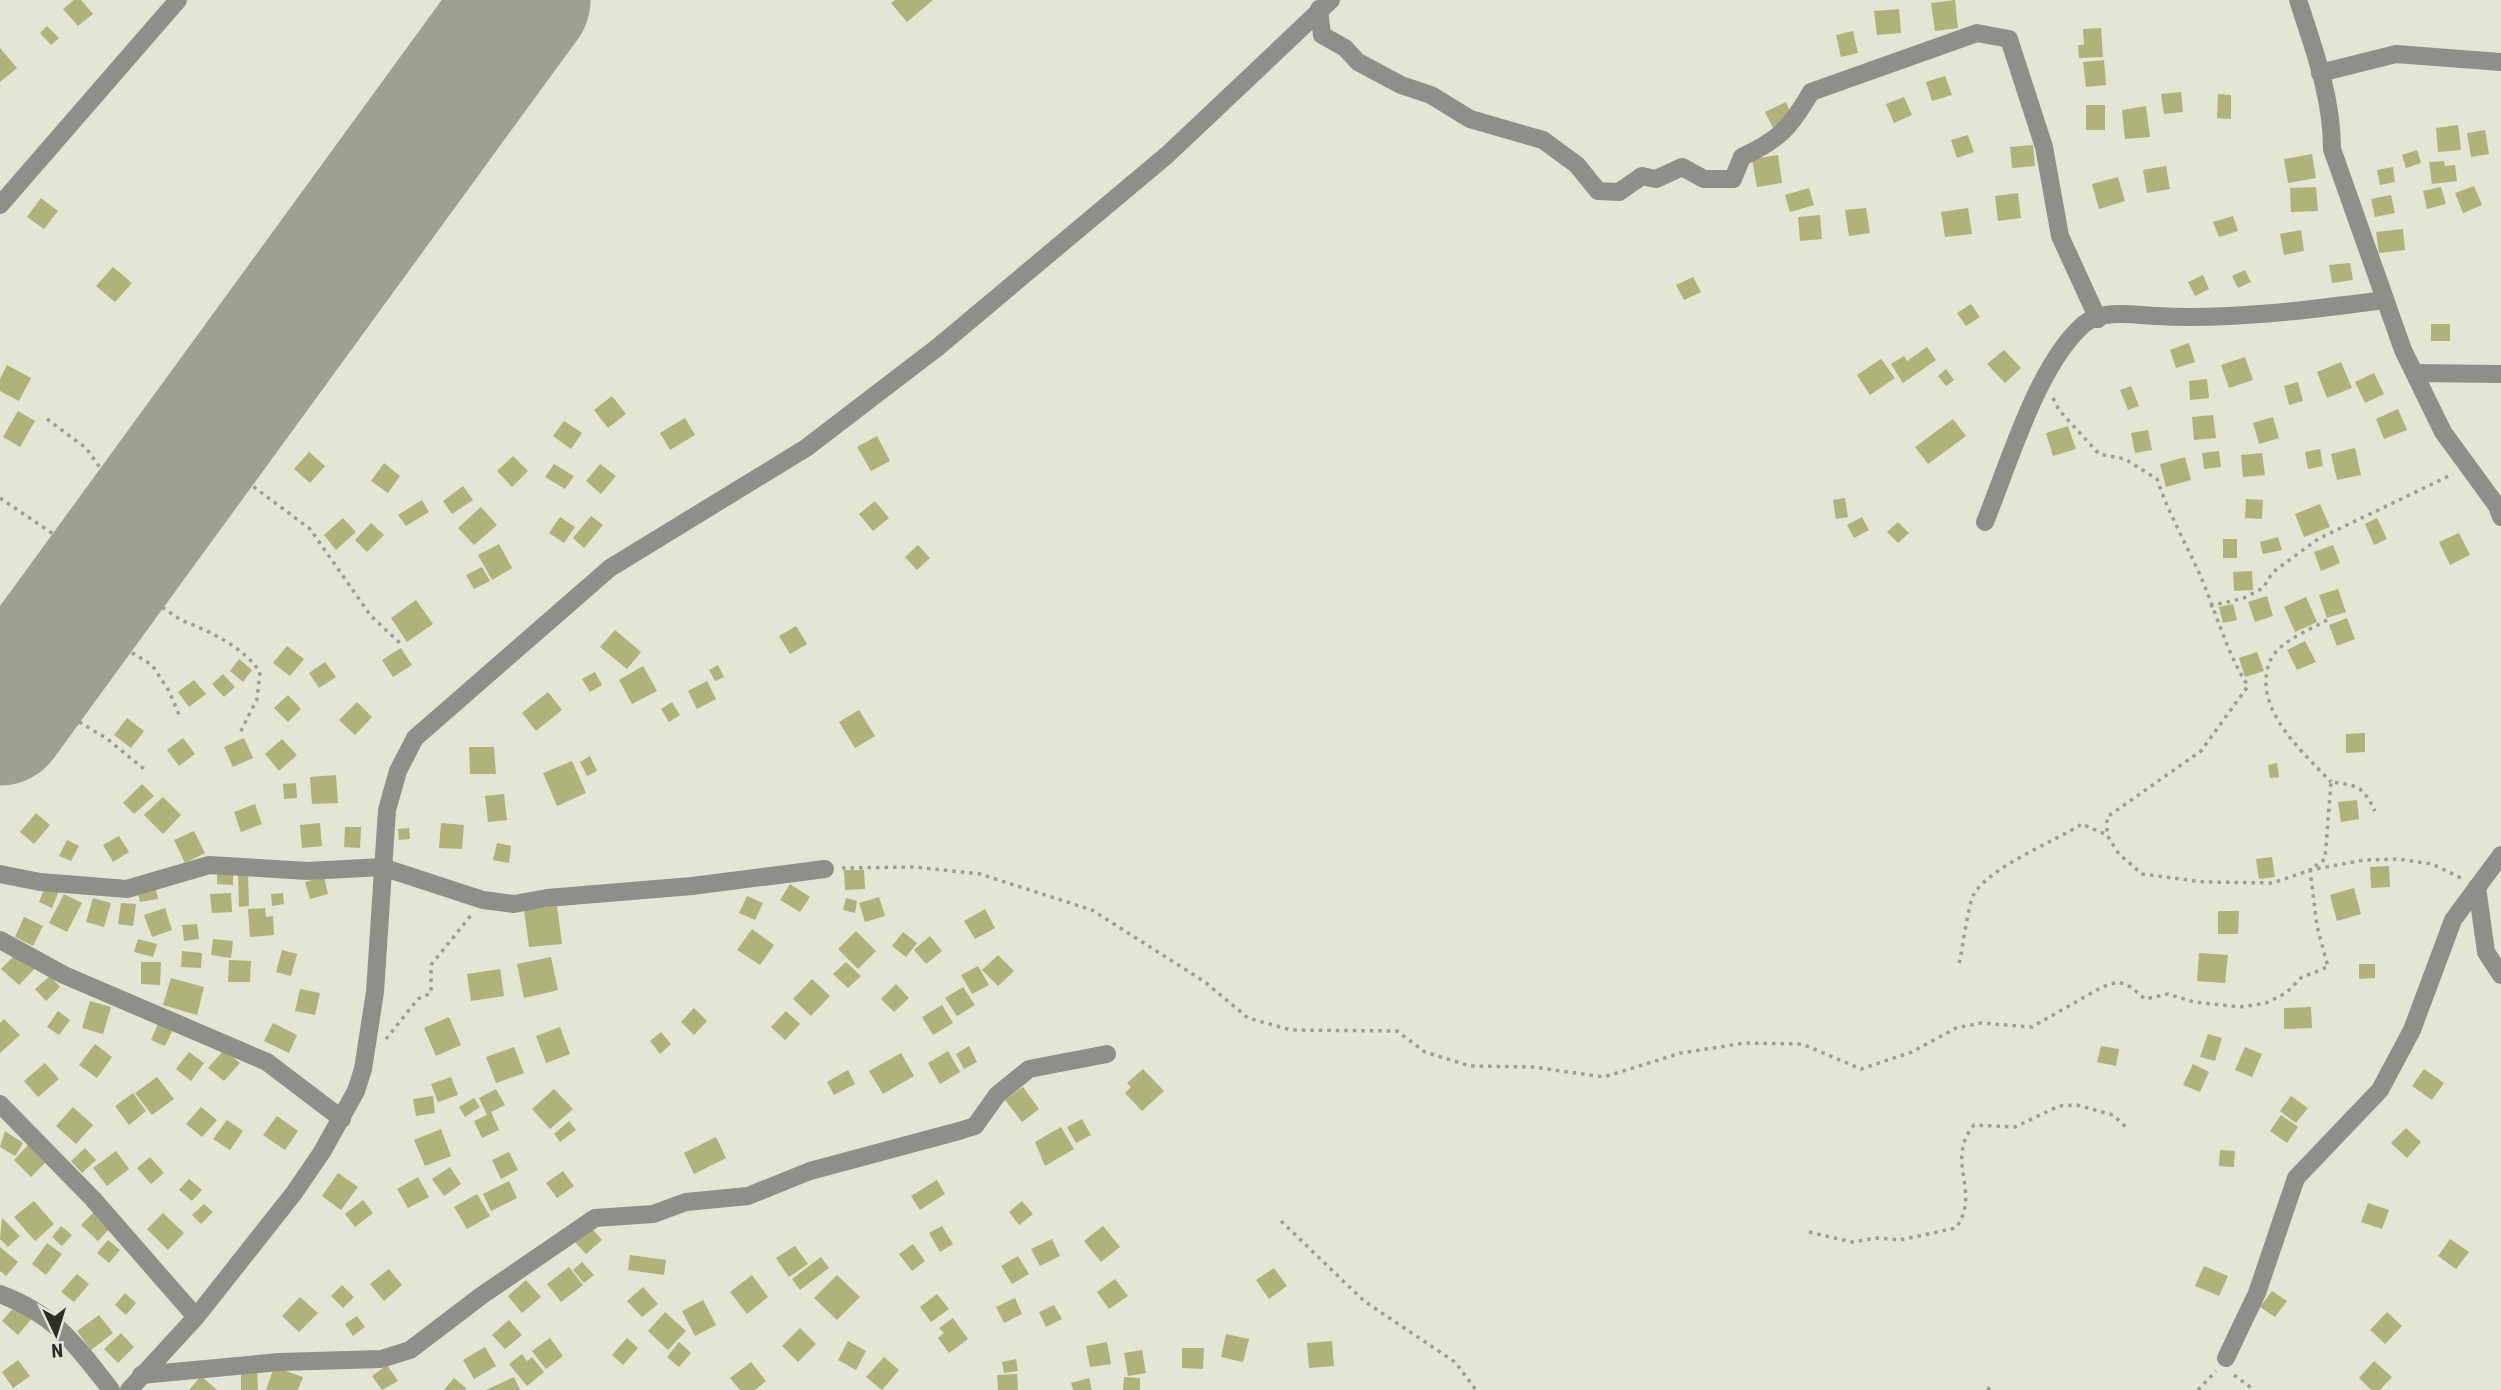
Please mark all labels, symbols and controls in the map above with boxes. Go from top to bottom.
north arrow [21,1299,91,1369]
text: N [51,1339,64,1362]

